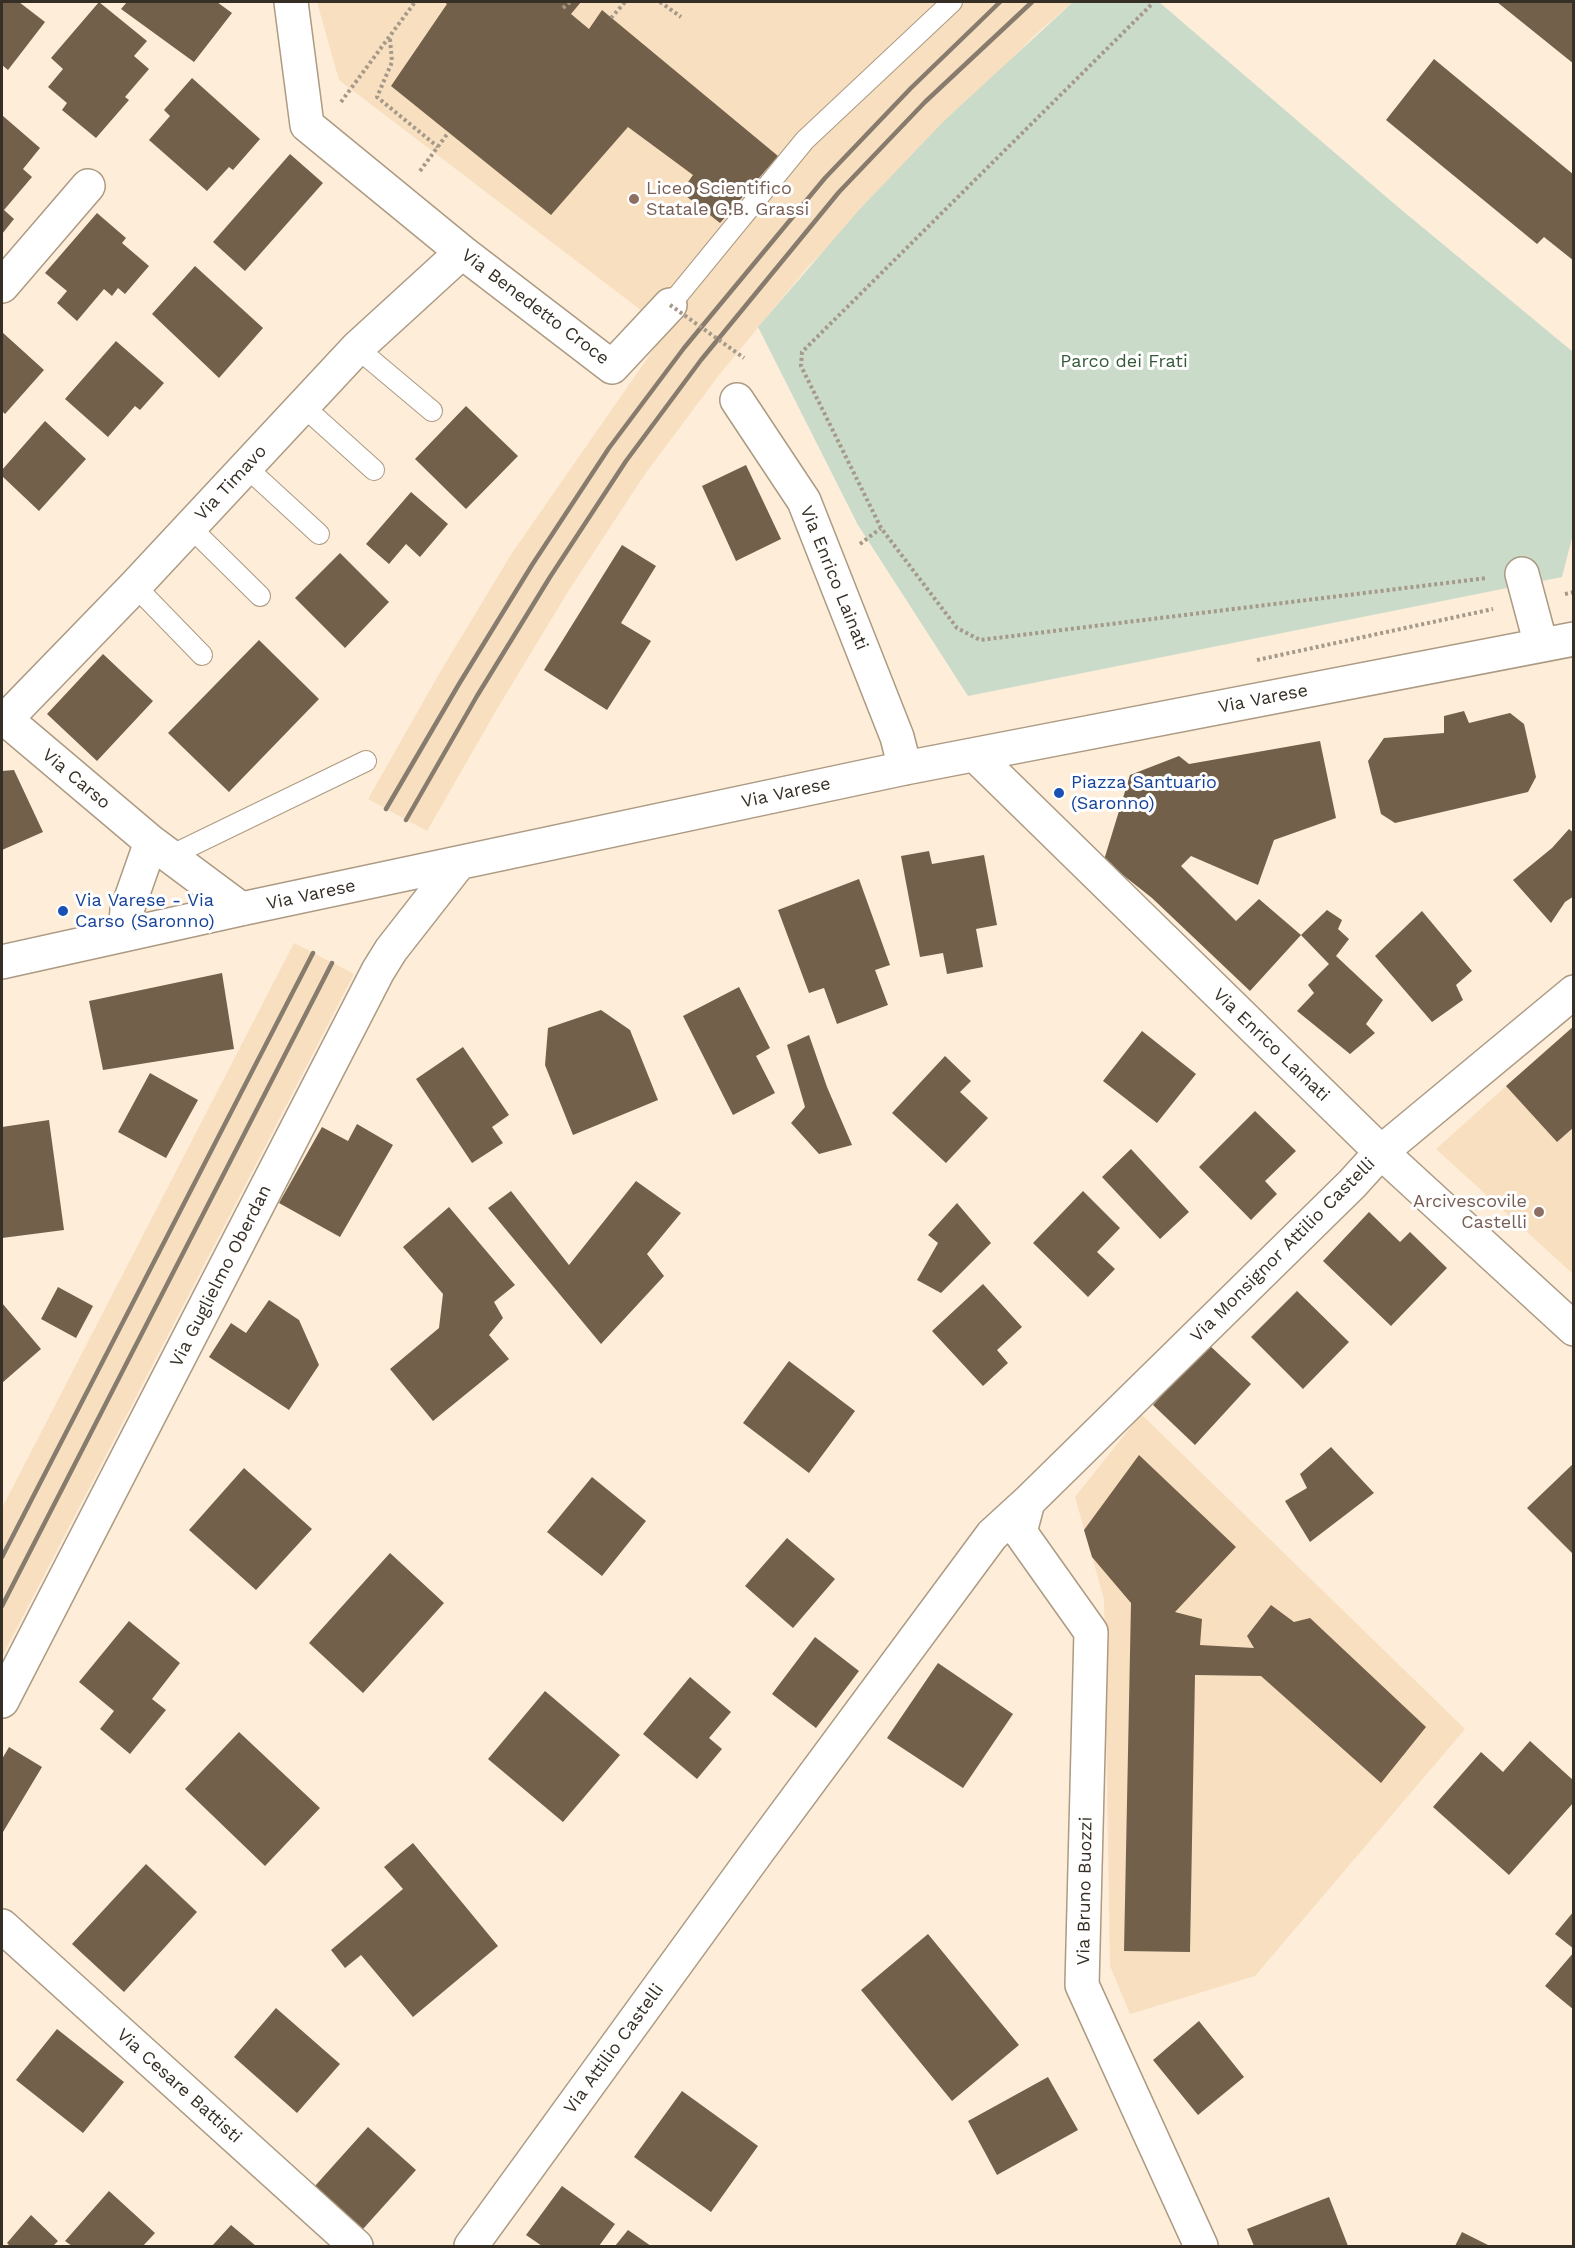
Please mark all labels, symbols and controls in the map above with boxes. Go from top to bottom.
place label: Liceo Scientifico Statale G.B. Grassi [646,178,809,220]
marker: Liceo Scientifico Statale G.B. Grassi [627,192,641,206]
street label: Via Benedetto Croce [457,244,613,370]
park label: Parco dei Frati [1060,351,1188,373]
street label: Via Timavo [191,441,271,525]
street label: Via Enrico Lainati [795,503,873,653]
street label: Via Varese [1216,680,1310,718]
street label: Via Carso [37,744,115,814]
place label: Piazza Santuario (Saronno) [1071,772,1217,814]
street label: Via Varese [739,773,833,813]
marker: Piazza Santuario (Saronno) [1052,786,1066,800]
street label: Via Varese [264,875,358,915]
place label: Via Varese - Via Carso (Saronno) [75,890,215,932]
marker: Via Varese - Via Carso (Saronno) [56,904,70,918]
street label: Via Enrico Lainati [1208,984,1334,1106]
street label: Via Monsignor Attilio Castelli [1186,1153,1380,1347]
street label: Via Guglielmo Oberdan [166,1181,276,1371]
place label: Arcivescovile Castelli [1413,1191,1527,1234]
marker: Arcivescovile Castelli [1532,1205,1546,1219]
street label: Via Bruno Buozzi [1073,1817,1097,1965]
street label: Via Attilio Castelli [559,1980,669,2118]
street label: Via Cesare Battisti [112,2024,246,2148]

